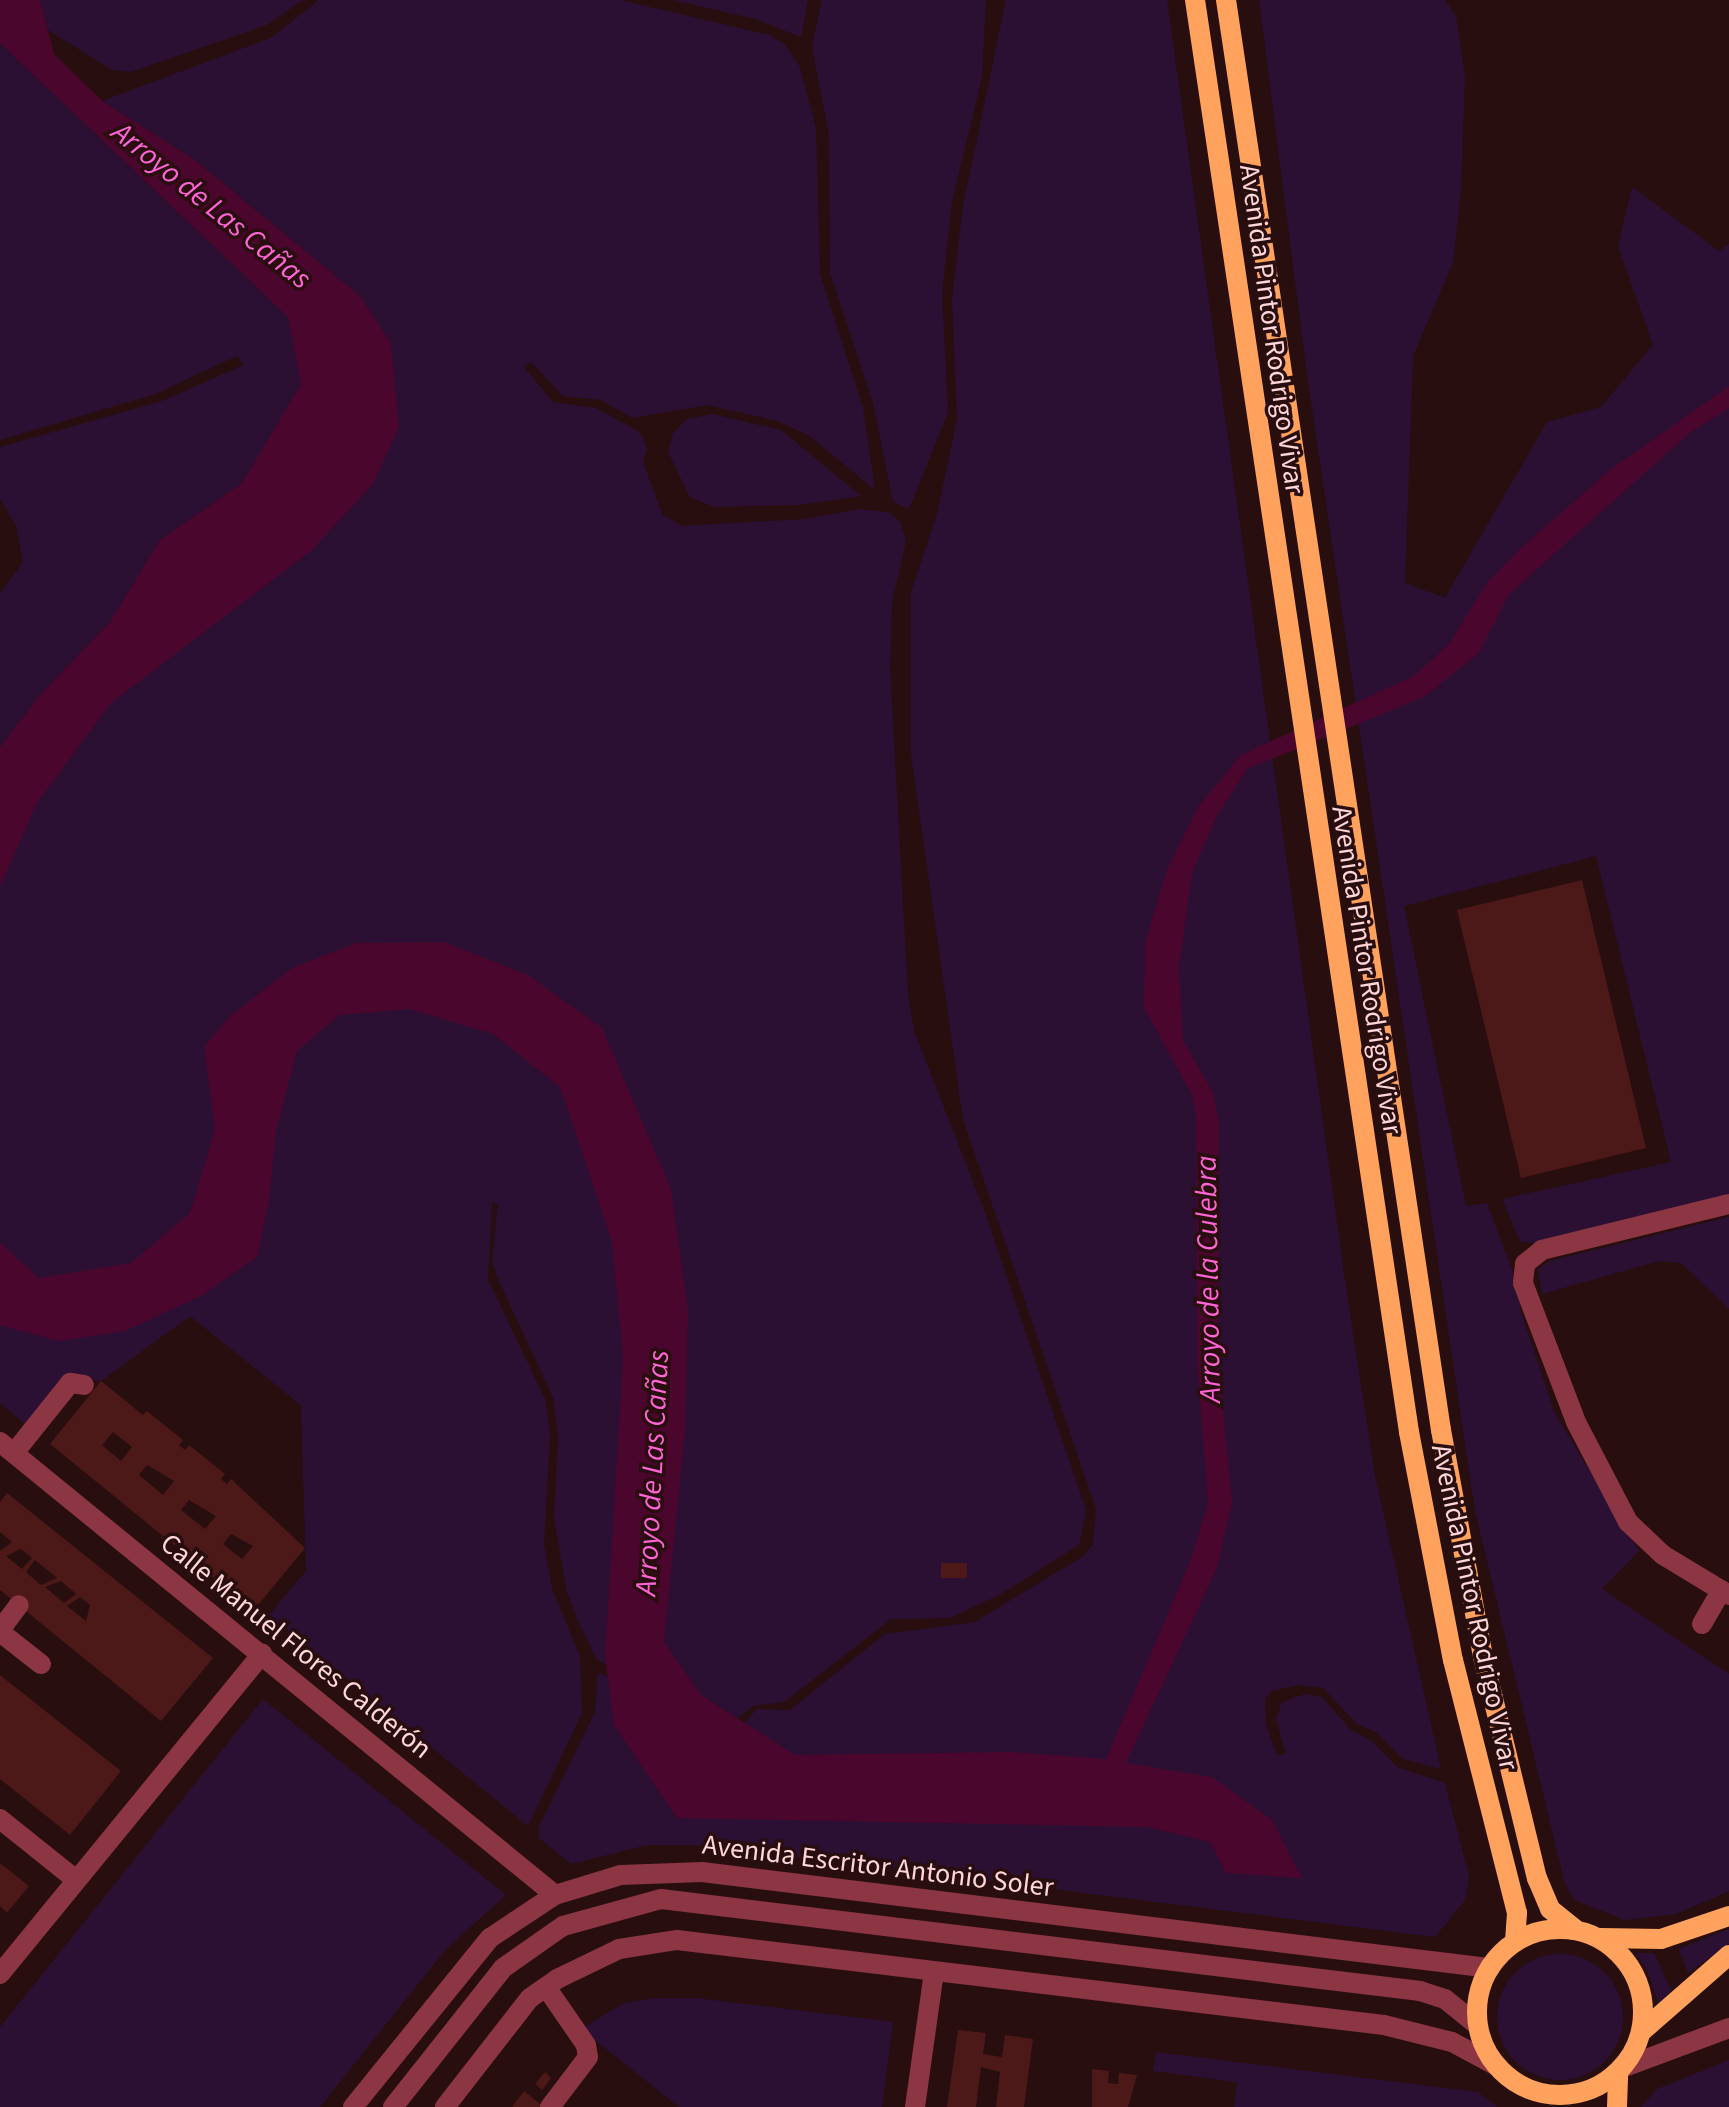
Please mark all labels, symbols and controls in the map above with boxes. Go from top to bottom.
water label: Arroyo de Las Cañas [104,115,318,297]
street label: Avenida Pintor Rodrigo Vivar [1232,162,1312,496]
street label: Avenida Pintor Rodrigo Vivar [1324,803,1410,1137]
water label: Arroyo de la Culebra [1189,1155,1229,1403]
water label: Arroyo de Las Cañas [629,1349,677,1597]
street label: Avenida Pintor Rodrigo Vivar [1424,1441,1526,1773]
street label: Calle Manuel Flores Calderón [154,1526,438,1766]
street label: Avenida Escritor Antonio Soler [701,1828,1055,1904]

